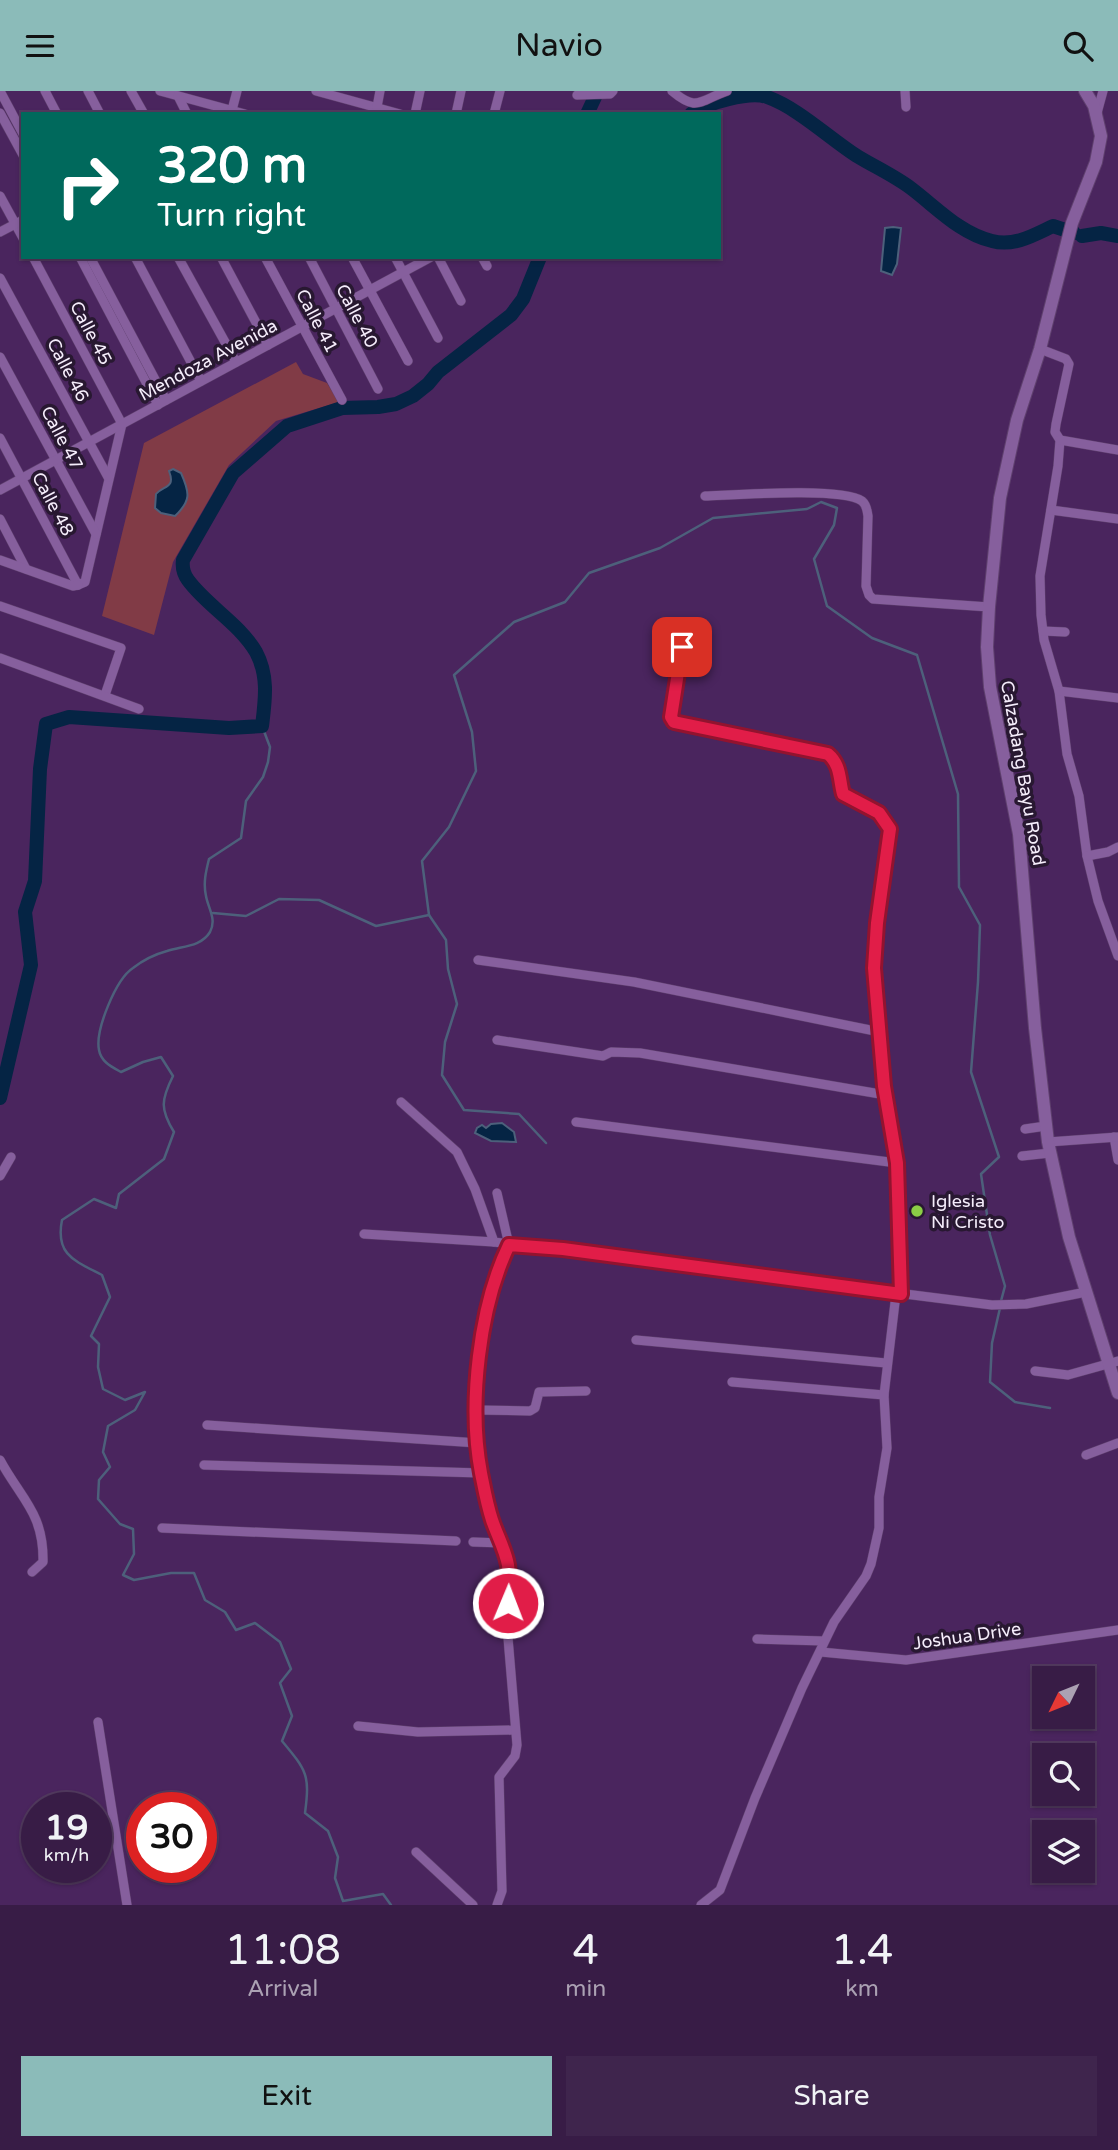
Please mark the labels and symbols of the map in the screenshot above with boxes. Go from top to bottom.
street label: Calle 40 [331,280,383,352]
street label: Calle 41 [291,285,343,357]
street label: Calle 45 [65,297,117,369]
street label: Mendoza Avenida [135,314,281,406]
street label: Calle 46 [42,334,94,406]
street label: Calle 47 [36,402,88,474]
street label: Calle 48 [27,468,79,540]
pin [652,617,712,677]
street label: Calzadang Bayu Road [996,679,1050,867]
place label: Iglesia Ni Cristo [931,1190,1005,1233]
marker: Iglesia Ni Cristo [909,1203,925,1219]
position arrow [471,1566,545,1640]
street label: Joshua Drive [912,1618,1022,1654]
north arrow [1032,1666,1096,1729]
speed limit sign: 30 [126,1792,217,1883]

